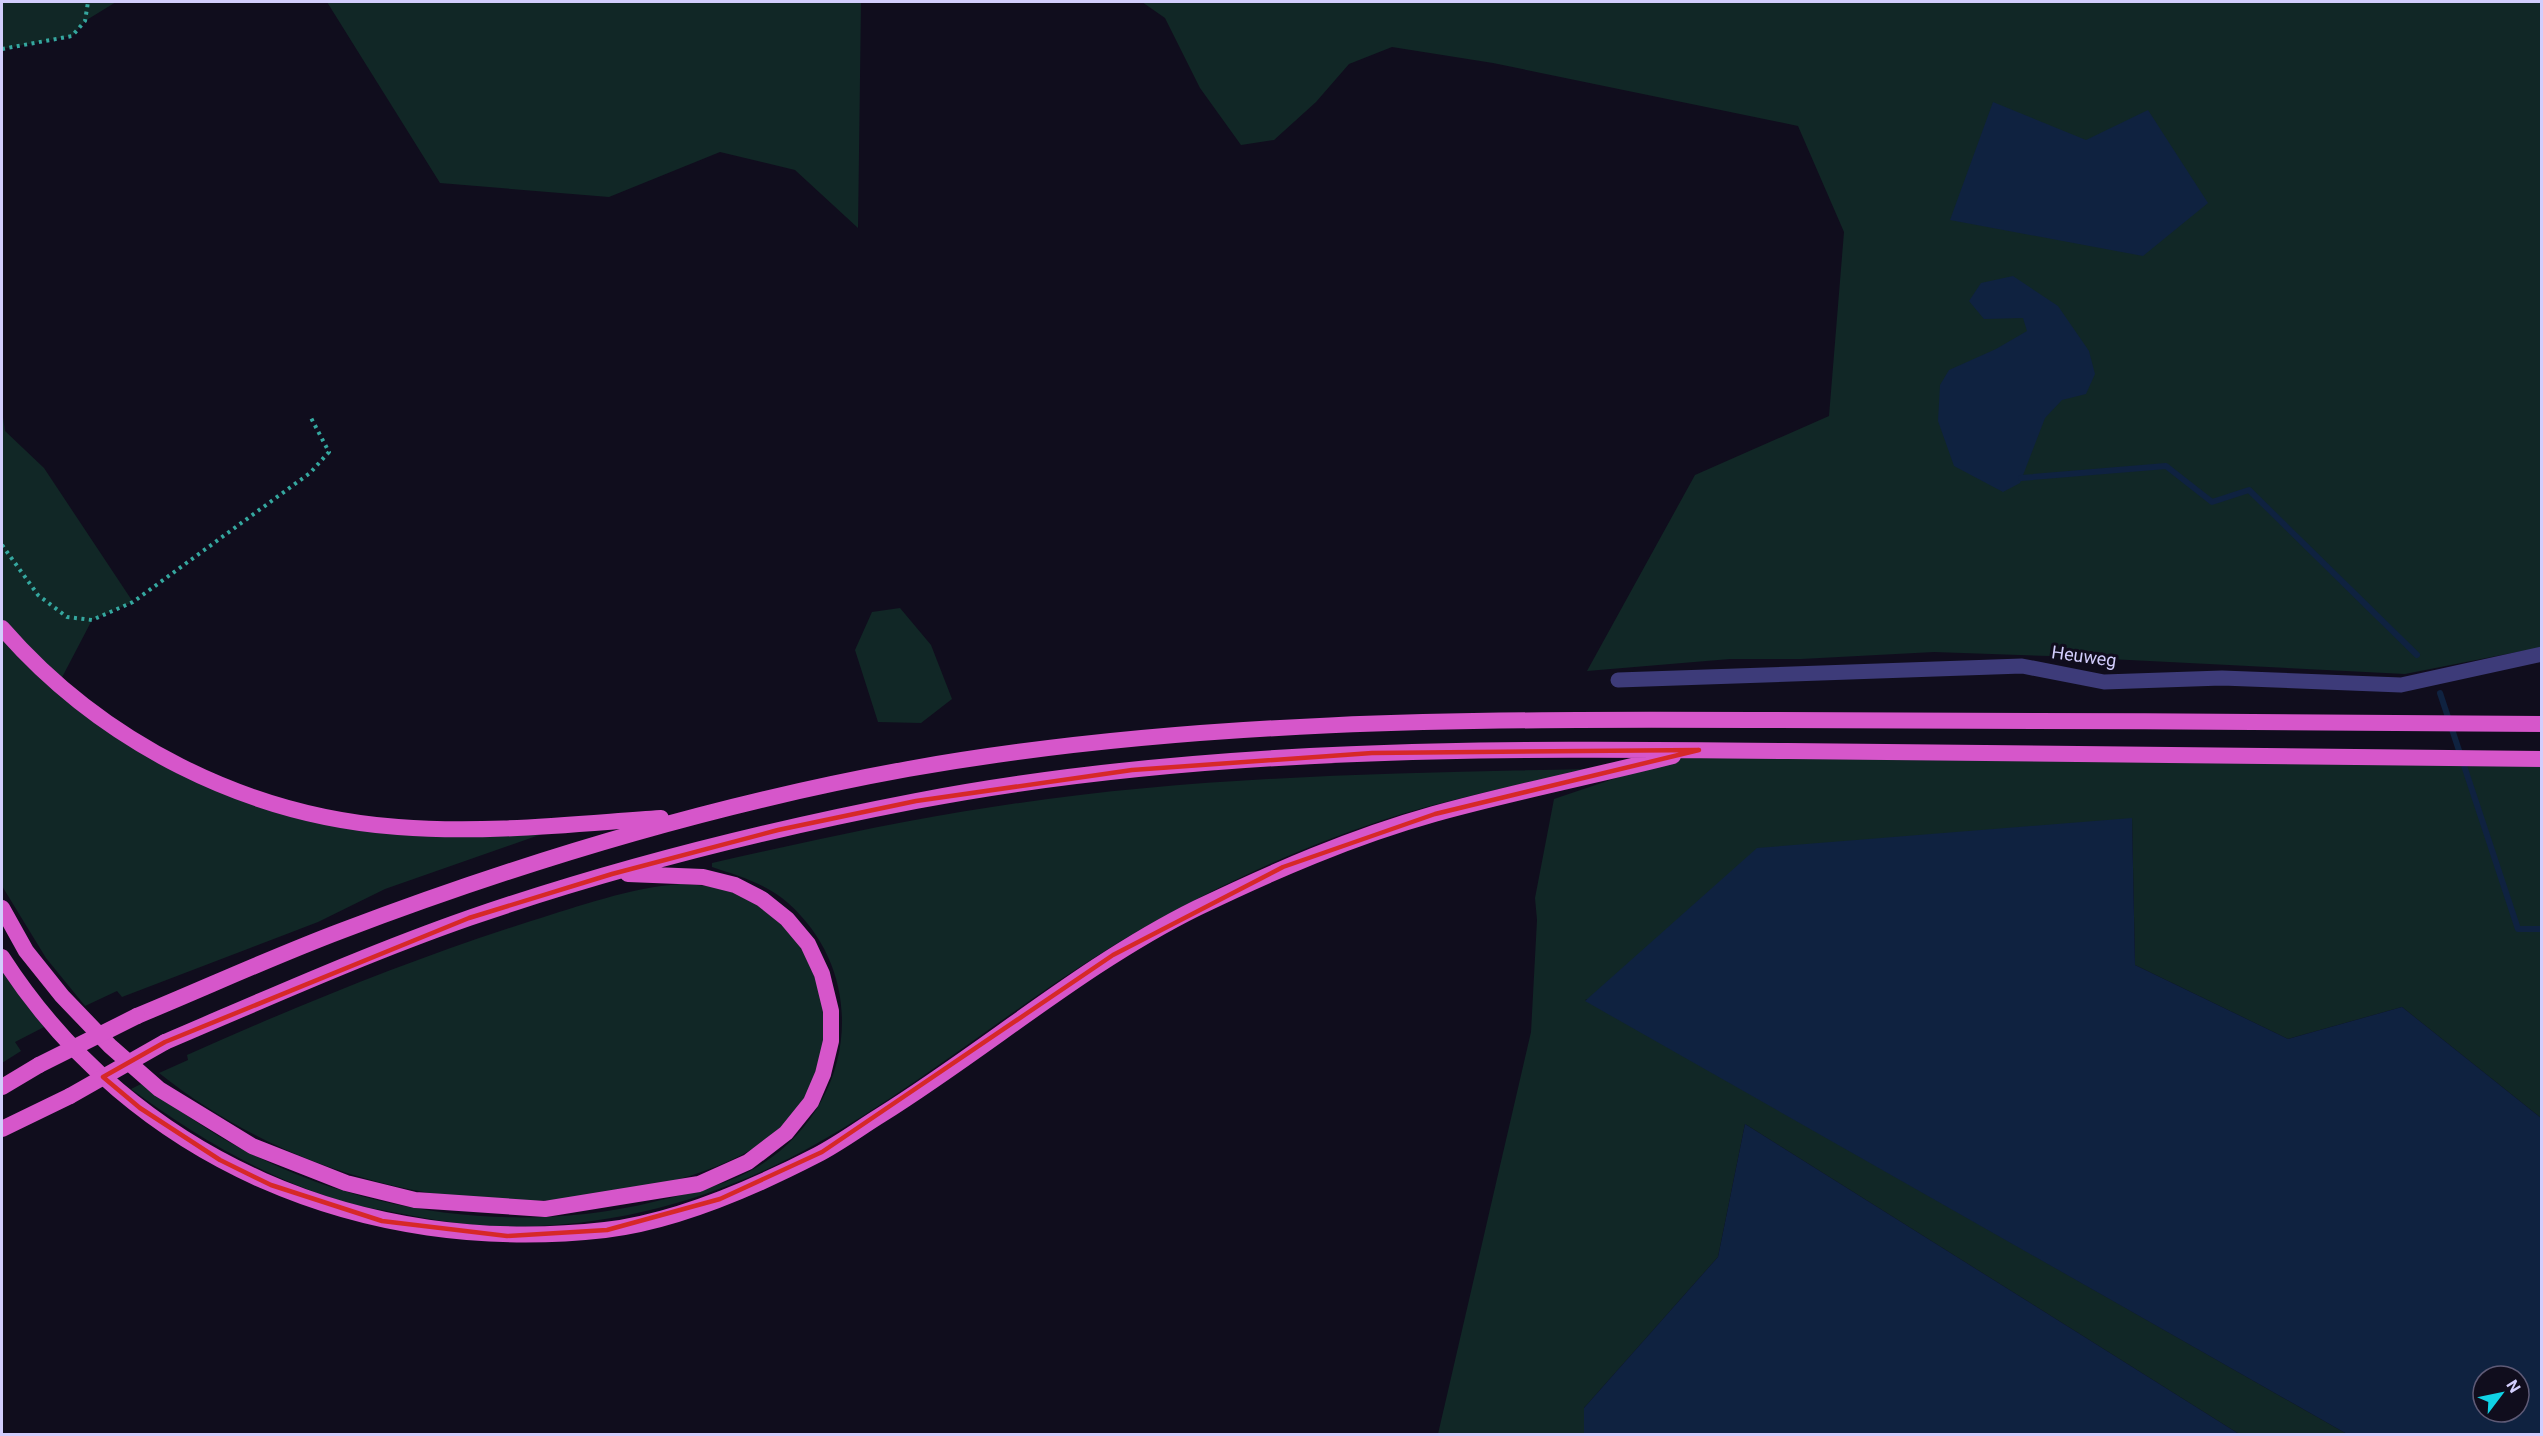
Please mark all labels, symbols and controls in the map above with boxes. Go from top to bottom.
street label: Heuweg [2050,641,2118,671]
north arrow [2471,1364,2531,1424]
text: N [2502,1376,2524,1396]

